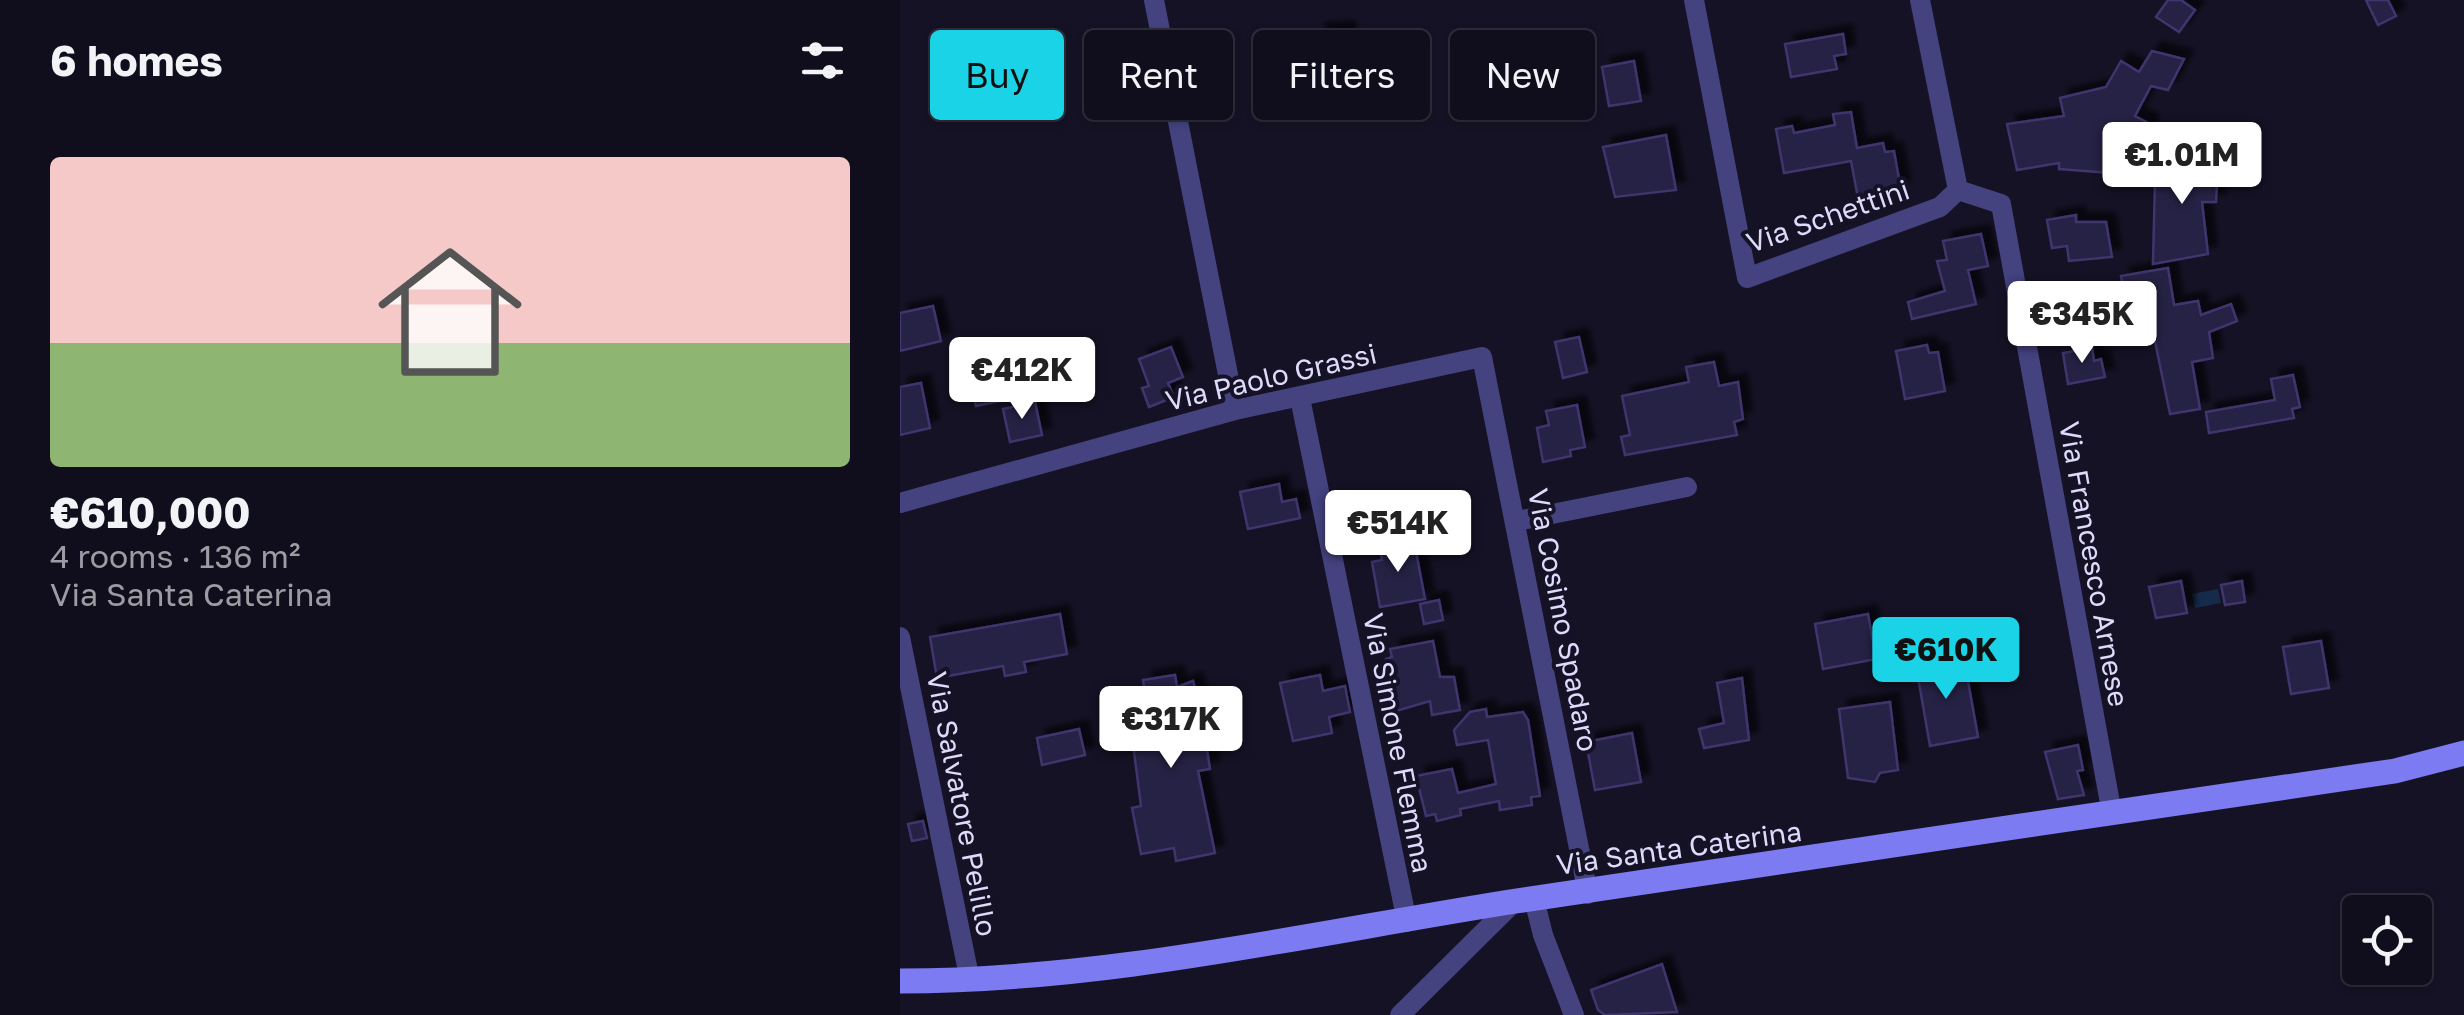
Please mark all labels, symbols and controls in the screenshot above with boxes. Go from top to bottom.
chip: Buy [930,30,1064,120]
chip: Rent [1084,30,1233,120]
chip: Filters [1253,30,1430,120]
chip: New [1450,30,1595,120]
icon: filters [795,33,850,88]
text: 6 homes [50,35,223,85]
pin: €1.01M [2101,122,2263,207]
text: €1.01M [2124,135,2240,173]
street label: Via Schettini [1742,172,1914,259]
icon: home [360,222,540,402]
pin: €345K [2012,281,2152,366]
text: €345K [2030,294,2134,332]
street label: Via Paolo Grassi [1162,336,1380,417]
pin: €412K [952,337,1092,422]
text: €412K [971,350,1073,388]
street label: Via Francesco Arnese [2053,419,2136,709]
street label: Via Cosimo Spadaro [1522,486,1605,754]
text: €610,000 [50,487,251,537]
pin: €514K [1328,490,1468,575]
text: €514K [1347,503,1449,541]
text: 4 rooms · 136 m² [50,537,300,575]
text: Via Santa Caterina [50,575,333,613]
street label: Via Simone Flemma [1357,610,1440,875]
pin: €610K [1876,617,2016,702]
text: €610K [1894,630,1998,668]
street label: Via Salvatore Pelillo [921,669,1004,939]
pin: €317K [1101,686,1241,771]
text: €317K [1121,699,1221,737]
street label: Via Santa Caterina [1554,814,1804,881]
map controls [2342,895,2432,985]
button: locate [2342,895,2432,985]

